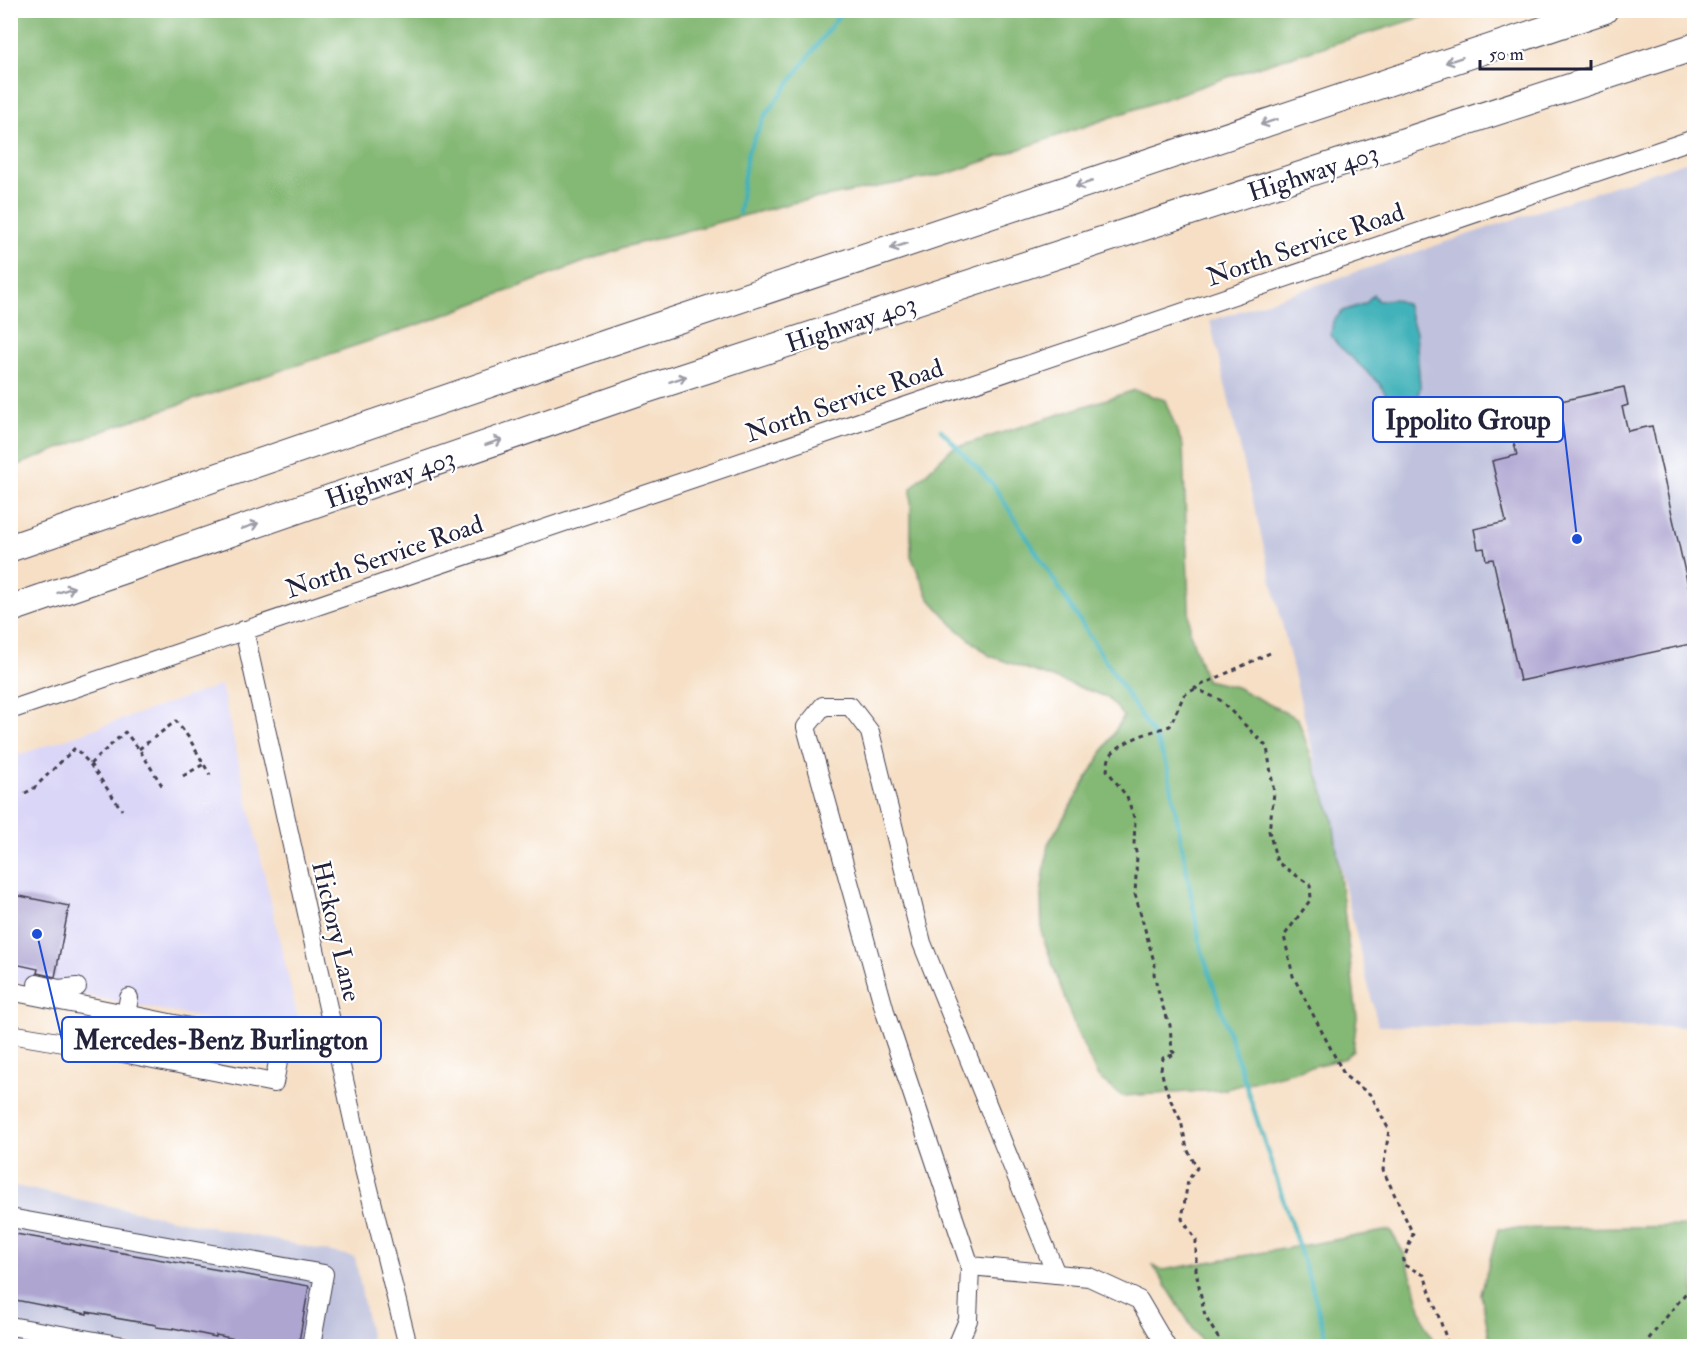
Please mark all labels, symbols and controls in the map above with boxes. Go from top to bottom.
scale bar [1480,33,1591,71]
text: 50 m [1489,43,1524,66]
one-way arrow [1445,55,1464,66]
one-way arrow [1260,117,1279,128]
street label: Highway 403 [1244,137,1382,209]
one-way arrow [1075,179,1094,190]
street label: North Service Road [1202,196,1409,294]
one-way arrow [890,241,909,252]
street label: Highway 403 [782,288,920,360]
street label: North Service Road [741,352,948,450]
one-way arrow [669,373,688,384]
callout: Ippolito Group [1373,397,1563,442]
text: Ippolito Group [1385,404,1551,438]
one-way arrow [484,436,503,447]
street label: Highway 403 [321,442,459,516]
street label: North Service Road [281,508,488,606]
one-way arrow [240,520,259,531]
one-way arrow [56,584,75,595]
street label: Hickory Lane [304,858,368,1005]
callout: Mercedes-Benz Burlington [62,1017,381,1062]
text: Mercedes-Benz Burlington [73,1024,368,1058]

